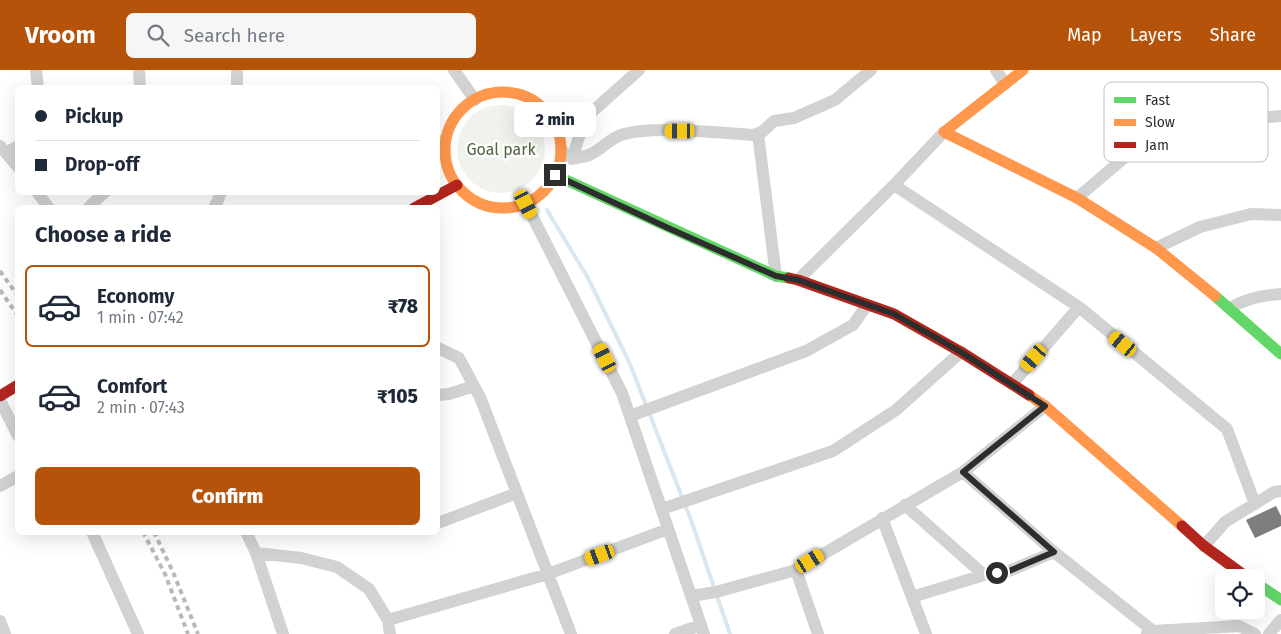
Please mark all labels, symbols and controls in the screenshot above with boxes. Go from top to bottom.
search box [126,13,476,58]
text: Vroom [25,21,96,49]
icon: search [144,21,172,49]
text: Search here [184,24,285,47]
text: Map [1067,24,1102,46]
text: Layers [1130,24,1182,46]
text: Share [1210,24,1256,46]
legend [1104,82,1268,162]
text: Fast [1145,92,1171,109]
callout: 2 min [514,102,596,138]
text: Pickup [65,105,123,128]
text: 2 min [535,110,575,129]
text: Slow [1145,114,1175,131]
car [665,124,695,139]
text: Jam [1145,137,1169,154]
park label: Goal park [466,140,536,159]
text: Drop-off [65,153,139,176]
route end [544,164,566,186]
car [512,187,539,221]
text: Choose a ride [35,221,171,248]
icon: car [37,284,82,329]
text: Economy [97,285,174,308]
text: ₹78 [388,295,418,318]
text: 1 min · 07:42 [97,308,184,327]
car [1106,329,1139,359]
car [591,341,618,375]
car [1018,342,1049,374]
icon: car [37,374,82,419]
text: Comfort [97,375,167,398]
text: ₹105 [377,385,418,408]
text: 2 min · 07:43 [97,398,185,417]
button: Confirm [35,467,420,525]
car [583,543,616,567]
car [793,547,826,575]
route start [986,562,1008,584]
map controls [1215,569,1265,619]
button: locate [1215,569,1265,619]

